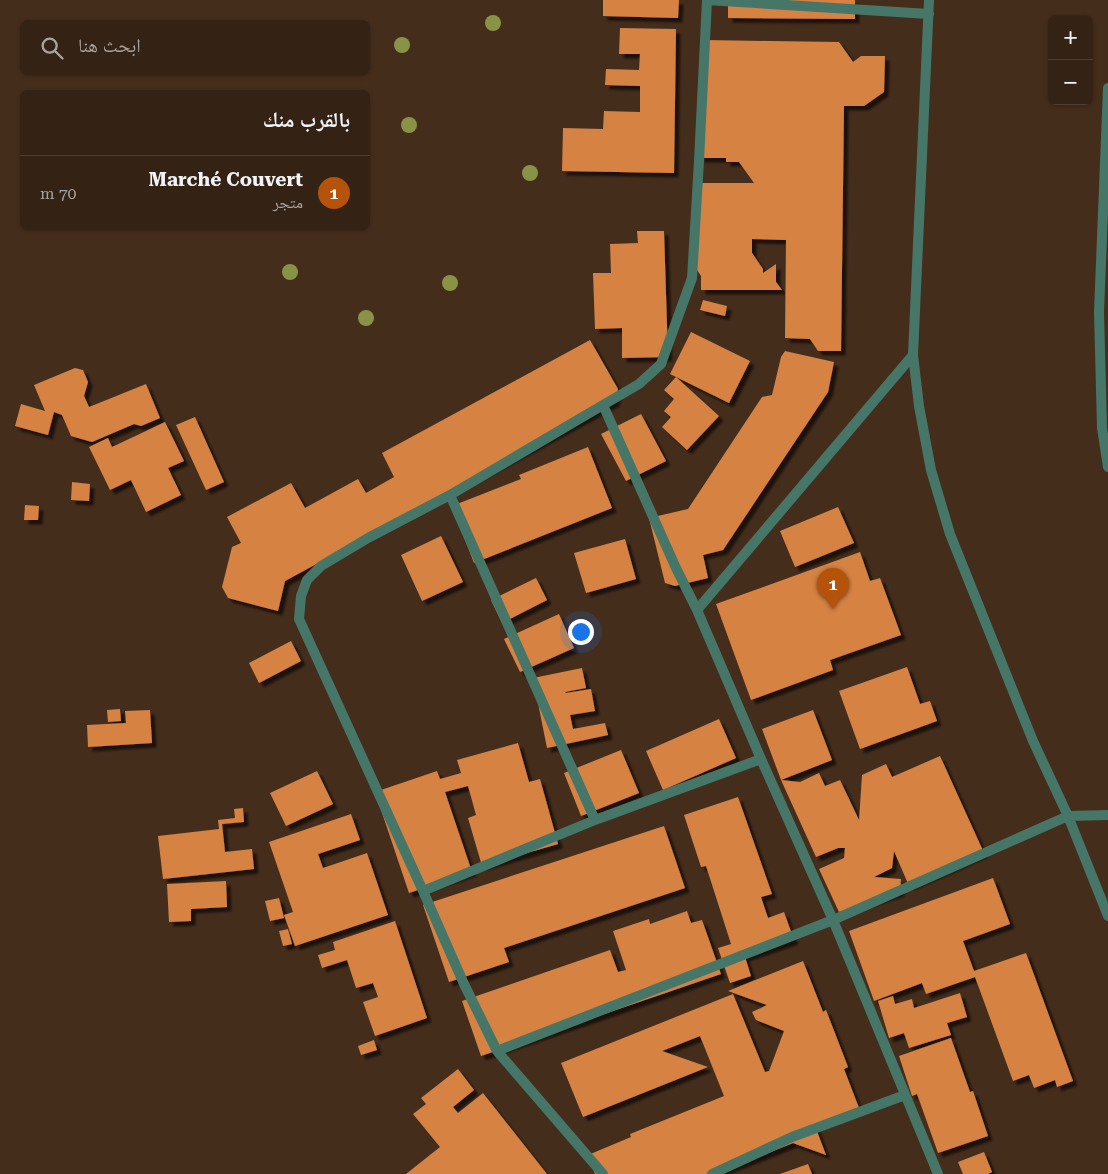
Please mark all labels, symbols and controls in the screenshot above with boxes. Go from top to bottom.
map controls [1048,15,1093,105]
button: + [1048,15,1093,60]
search box [20,20,370,75]
icon: search [38,34,66,62]
text: ابحث هنا [78,34,141,57]
button: − [1048,60,1093,105]
text: بالقرب منك [263,108,350,132]
text: Marché Couvert [149,168,303,191]
text: 70 m [40,184,77,203]
text: 1 [330,184,338,203]
text: متجر [273,193,303,212]
pin: 1 [817,568,849,609]
your location [568,619,594,645]

